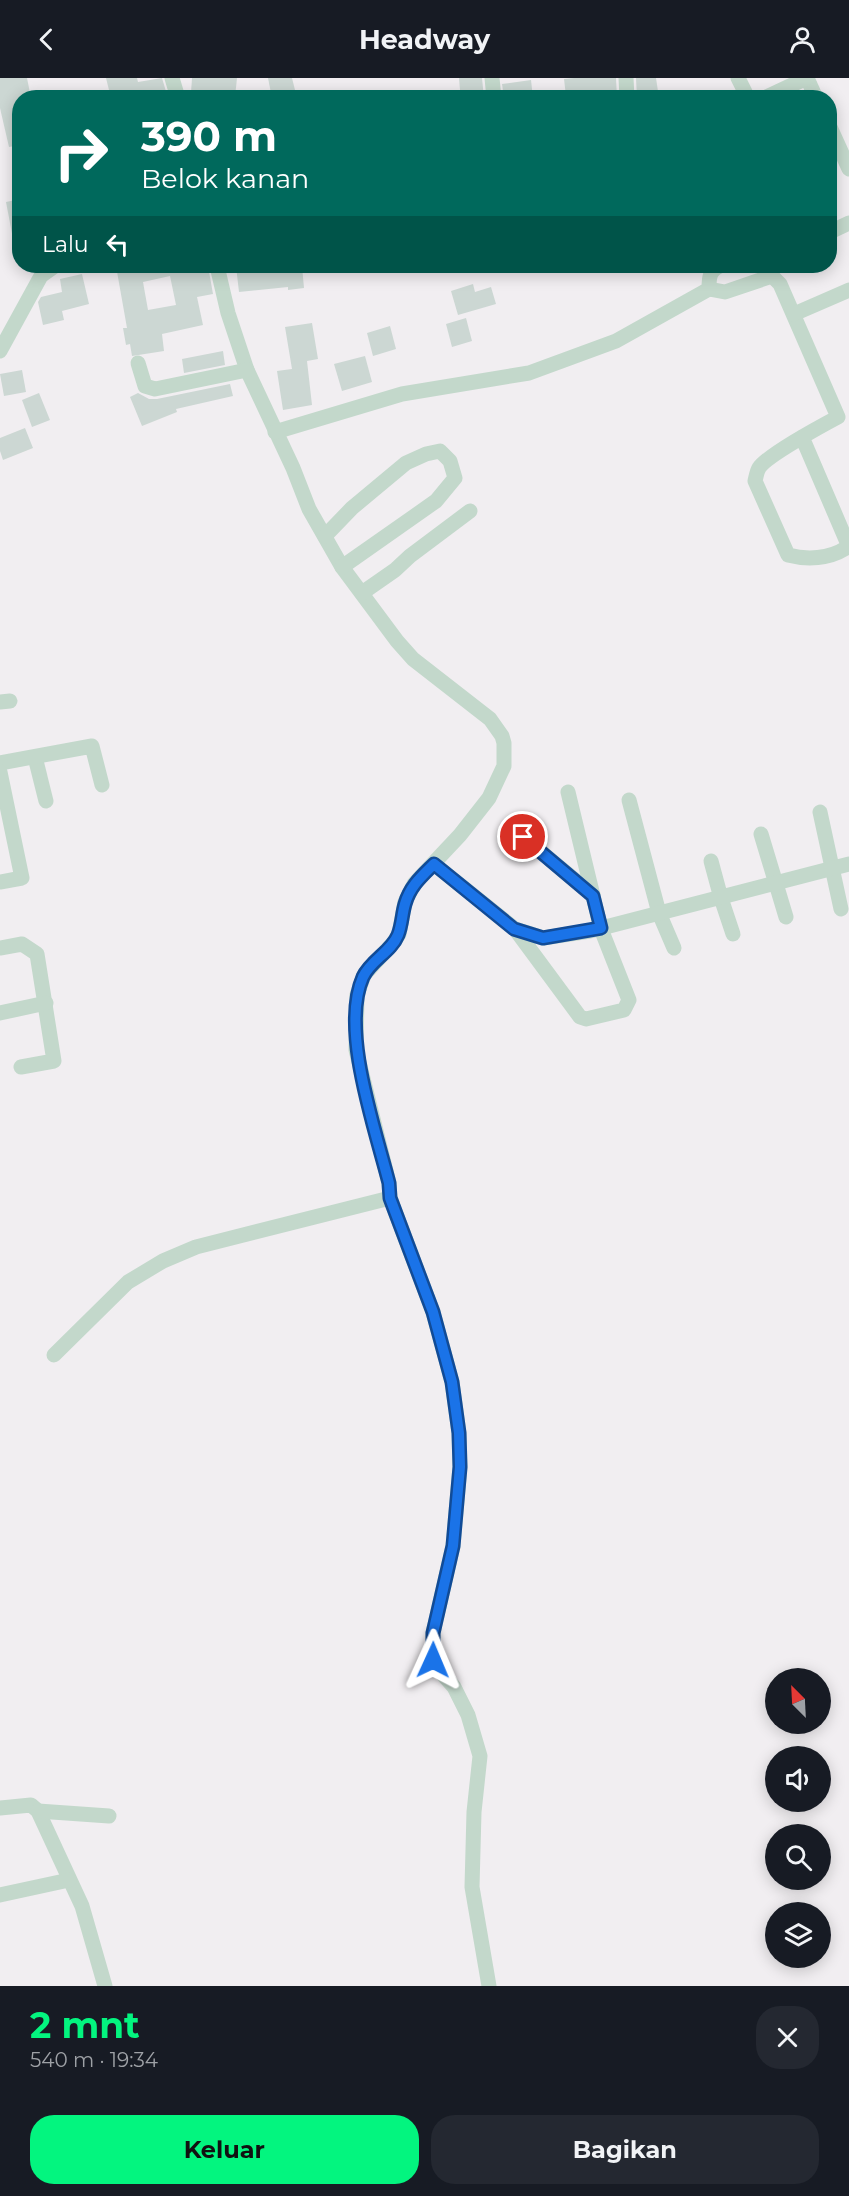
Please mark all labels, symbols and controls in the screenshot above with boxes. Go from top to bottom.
icon: back [30,23,63,56]
text: Headway [359,23,490,56]
icon: person [786,23,819,56]
text: 390 m [141,110,277,162]
icon: right [42,114,120,192]
text: Belok kanan [141,162,309,195]
icon: left [101,228,134,261]
text: Lalu [42,231,89,258]
pin [497,811,548,862]
icon: arrive [506,820,539,853]
position arrow [401,1628,465,1692]
north arrow [765,1668,831,1734]
map controls [765,1668,831,1968]
button: sound [765,1746,831,1812]
button: search [765,1824,831,1890]
button: layers [765,1902,831,1968]
text: 2 mnt [30,2003,140,2047]
button: close [756,2006,819,2069]
text: 540 m · 19:34 [30,2048,158,2072]
button: Keluar [30,2115,419,2184]
button: Bagikan [431,2115,819,2184]

